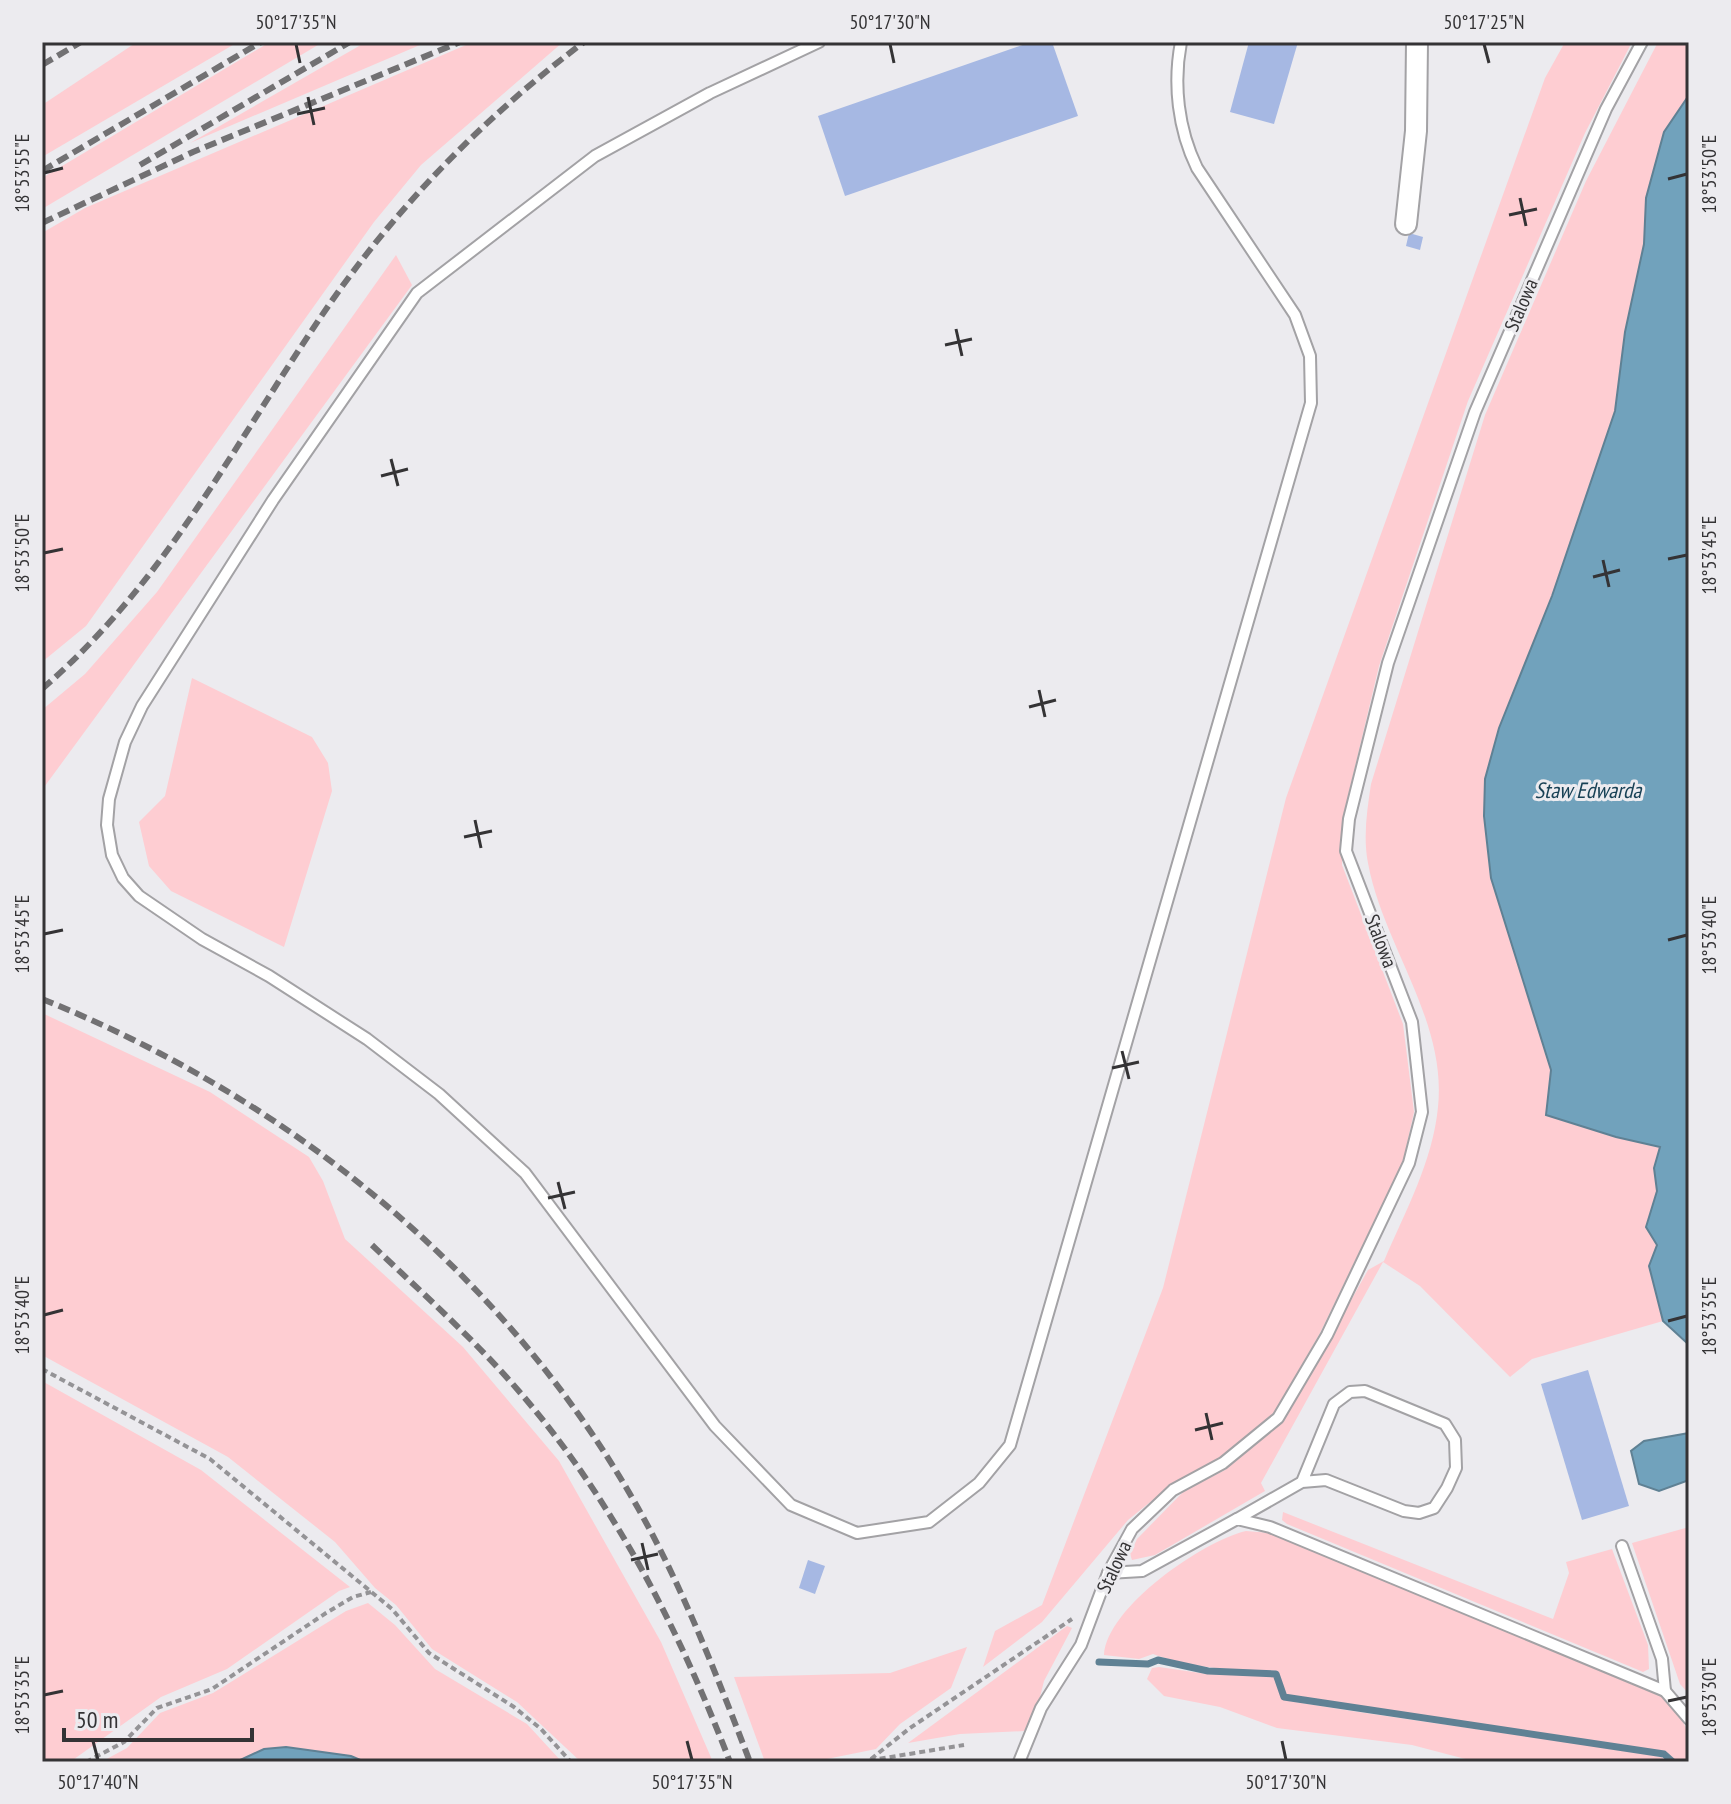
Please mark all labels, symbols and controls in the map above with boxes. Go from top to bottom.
text: 50°17'35"N [256,9,336,35]
text: 50°17'30"N [850,9,930,35]
text: 50°17'25"N [1444,9,1524,35]
text: 18°53'55"E [9,134,35,212]
text: 18°53'50"E [1696,135,1722,213]
street label: Stalowa [1498,275,1544,335]
text: 18°53'50"E [9,514,35,592]
text: 18°53'45"E [1696,516,1722,594]
water label: Staw Edwarda [1535,776,1642,804]
text: 18°53'45"E [9,895,35,973]
text: 18°53'40"E [1696,896,1722,974]
street label: Stalowa [1359,911,1403,971]
text: 18°53'40"E [9,1276,35,1354]
text: 18°53'35"E [1696,1277,1722,1355]
street label: Stalowa [1091,1537,1137,1597]
text: 18°53'35"E [9,1656,35,1734]
text: 18°53'30"E [1696,1658,1722,1736]
scale bar [64,1692,252,1742]
text: 50 m [76,1704,118,1735]
text: 50°17'40"N [58,1769,138,1795]
text: 50°17'35"N [652,1769,732,1795]
text: 50°17'30"N [1246,1769,1326,1795]

